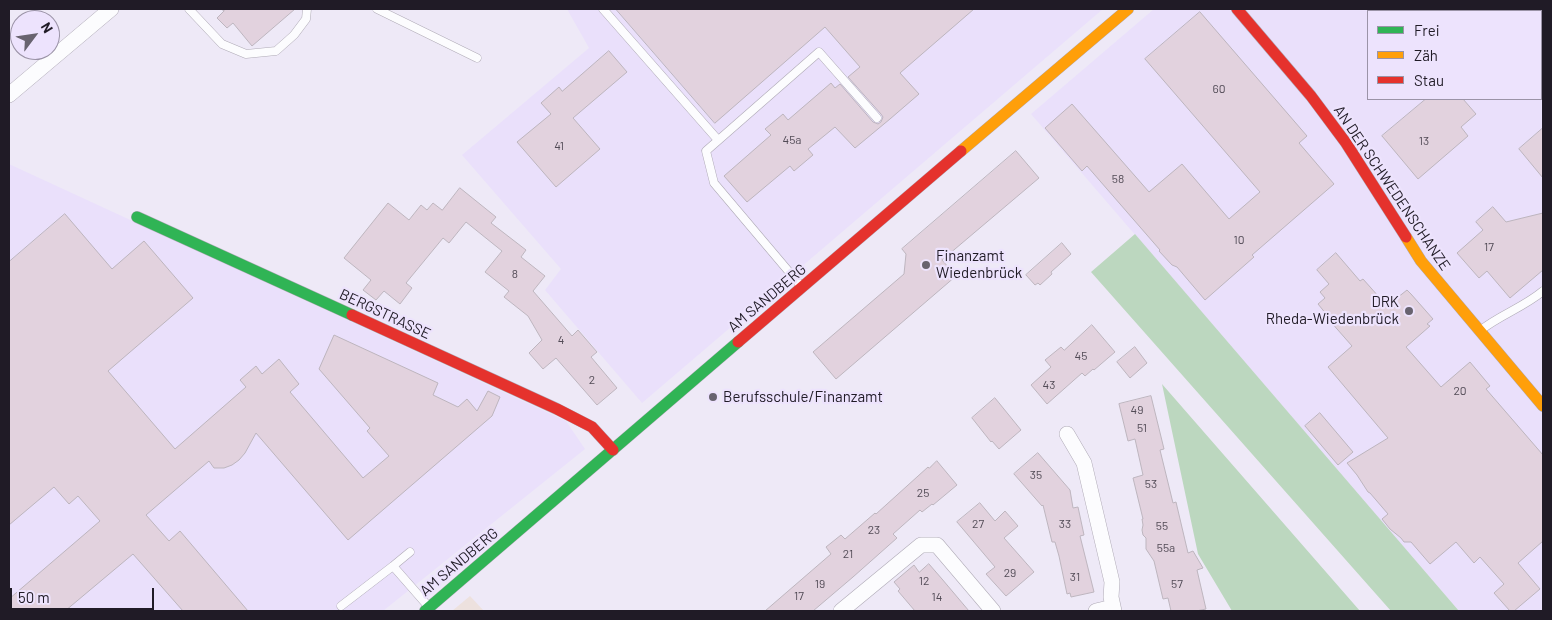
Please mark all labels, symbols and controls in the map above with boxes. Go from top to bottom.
north arrow [10,10,60,60]
legend [1367,10,1542,100]
text: N [38,19,57,36]
text: Frei [1414,21,1440,39]
text: Zäh [1414,46,1438,64]
text: Stau [1414,71,1444,89]
house number: 60 [1213,82,1225,96]
street label: AN DER SCHWEDENSCHANZE [1330,102,1454,274]
house number: 45a [783,133,801,147]
house number: 13 [1419,134,1429,148]
house number: 41 [554,139,564,153]
house number: 58 [1112,172,1124,186]
house number: 10 [1234,233,1244,247]
house number: 17 [1484,240,1494,254]
place label: Finanzamt Wiedenbrück [936,247,1022,282]
marker: Finanzamt Wiedenbrück [920,259,932,271]
street label: AM SANDBERG [724,260,810,336]
house number: 8 [512,267,518,281]
street label: BERGSTRASSE [336,285,434,343]
place label: DRK Rheda-Wiedenbrück [1266,293,1399,328]
marker: DRK Rheda-Wiedenbrück [1403,305,1415,317]
house number: 4 [558,333,564,347]
house number: 45 [1075,349,1087,363]
house number: 2 [589,373,595,387]
house number: 43 [1043,378,1055,392]
house number: 20 [1453,384,1467,398]
place label: Berufsschule/Finanzamt [723,388,883,406]
marker: Berufsschule/Finanzamt [707,391,719,403]
house number: 49 [1131,403,1143,417]
house number: 51 [1137,421,1147,435]
house number: 35 [1030,468,1042,482]
house number: 53 [1145,477,1157,491]
house number: 25 [917,486,929,500]
house number: 27 [972,517,984,531]
house number: 33 [1059,517,1071,531]
house number: 55 [1156,519,1168,533]
house number: 23 [868,523,880,537]
street label: AM SANDBERG [416,524,502,600]
house number: 55a [1157,541,1175,555]
house number: 21 [843,547,853,561]
house number: 29 [1004,566,1016,580]
house number: 31 [1070,570,1080,584]
house number: 12 [919,574,929,588]
house number: 19 [815,577,825,591]
house number: 57 [1171,577,1183,591]
scale bar [12,578,156,610]
text: 50 m [18,588,50,606]
house number: 17 [794,589,804,603]
house number: 14 [932,590,942,604]

